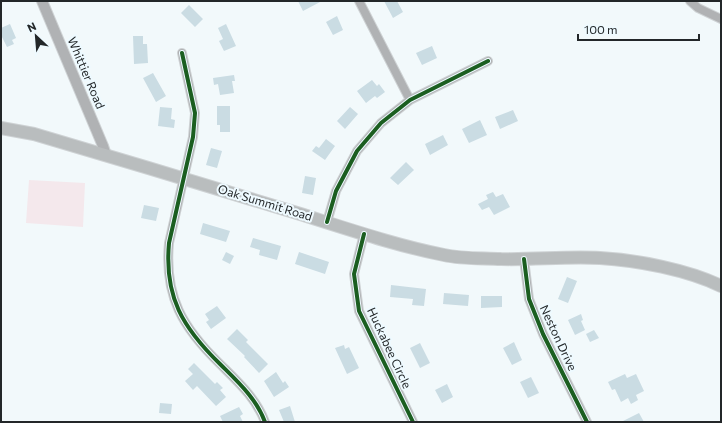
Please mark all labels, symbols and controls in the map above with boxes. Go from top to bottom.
north arrow [16,16,56,56]
scale bar [578,16,699,42]
text: N [25,19,38,34]
text: 100 m [584,22,618,36]
street label: Whittier Road [66,35,108,111]
street label: Oak Summit Road [216,181,314,223]
street label: Neston Drive [538,302,580,373]
street label: Huckabee Circle [365,305,415,390]

